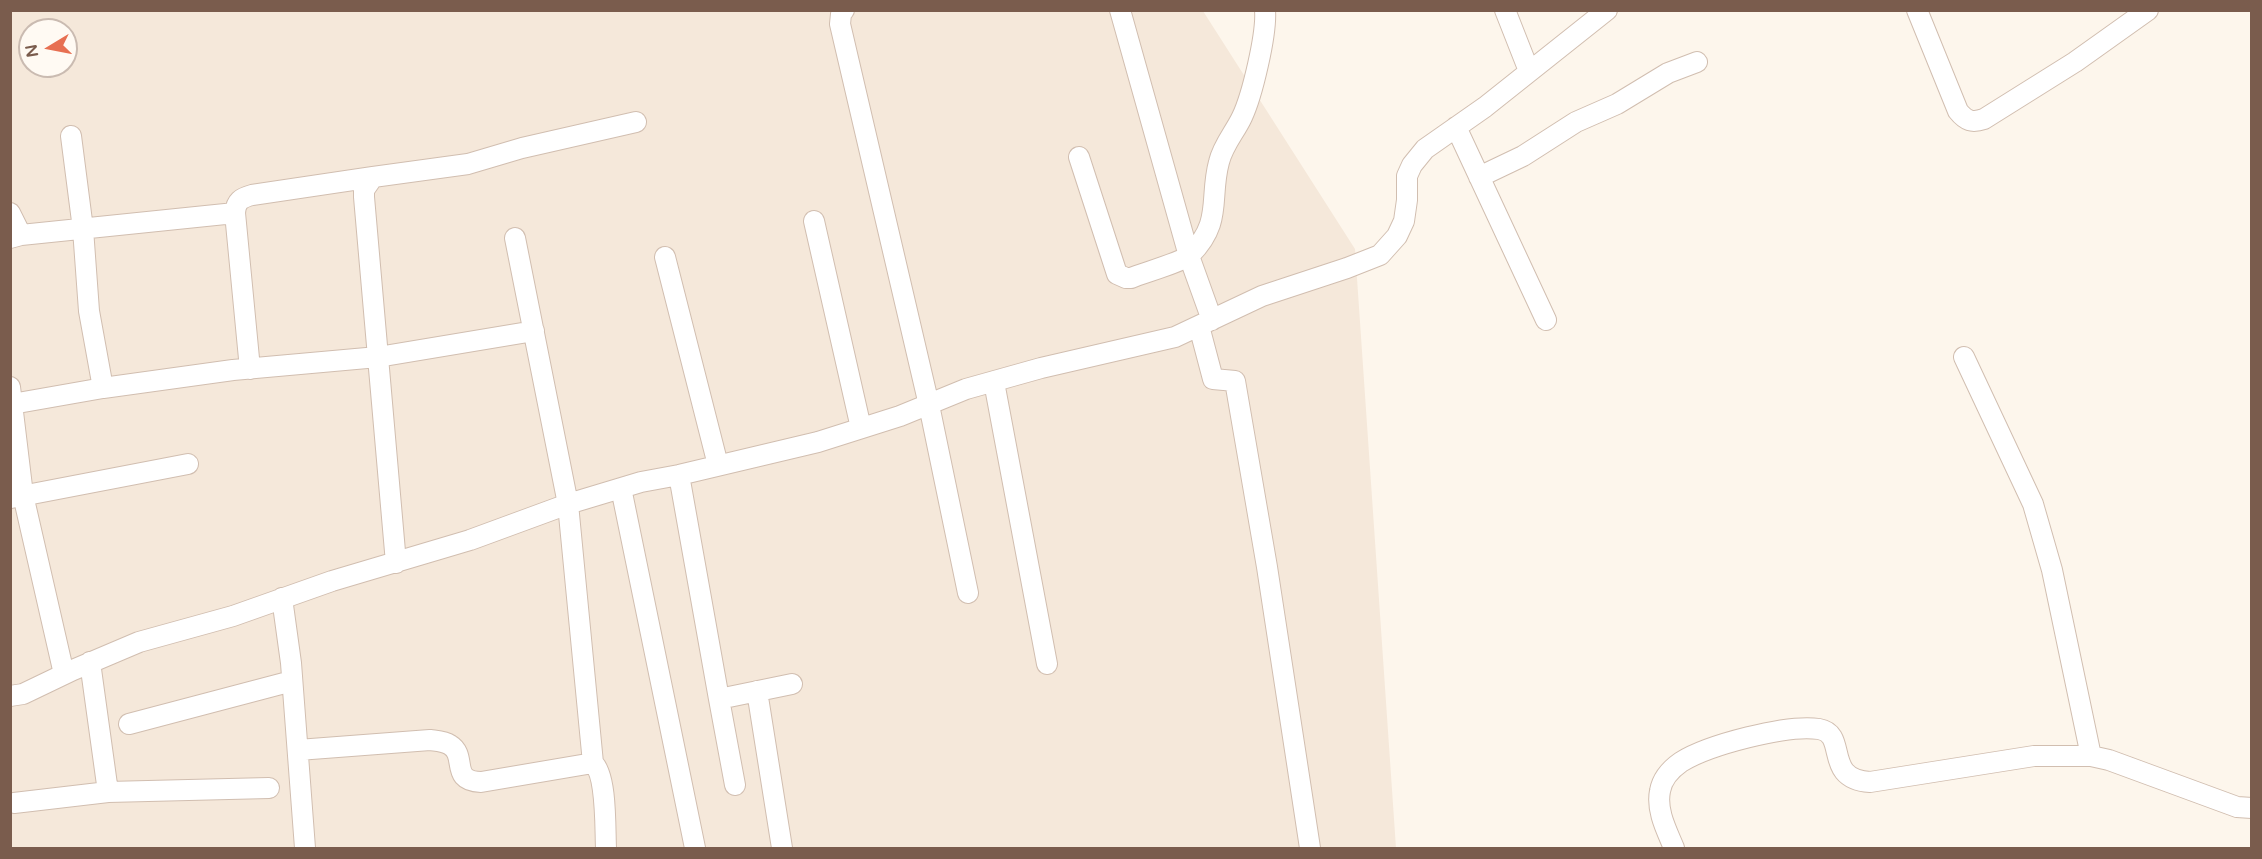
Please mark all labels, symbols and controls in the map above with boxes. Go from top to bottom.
north arrow [18,18,78,78]
text: N [21,43,43,59]

